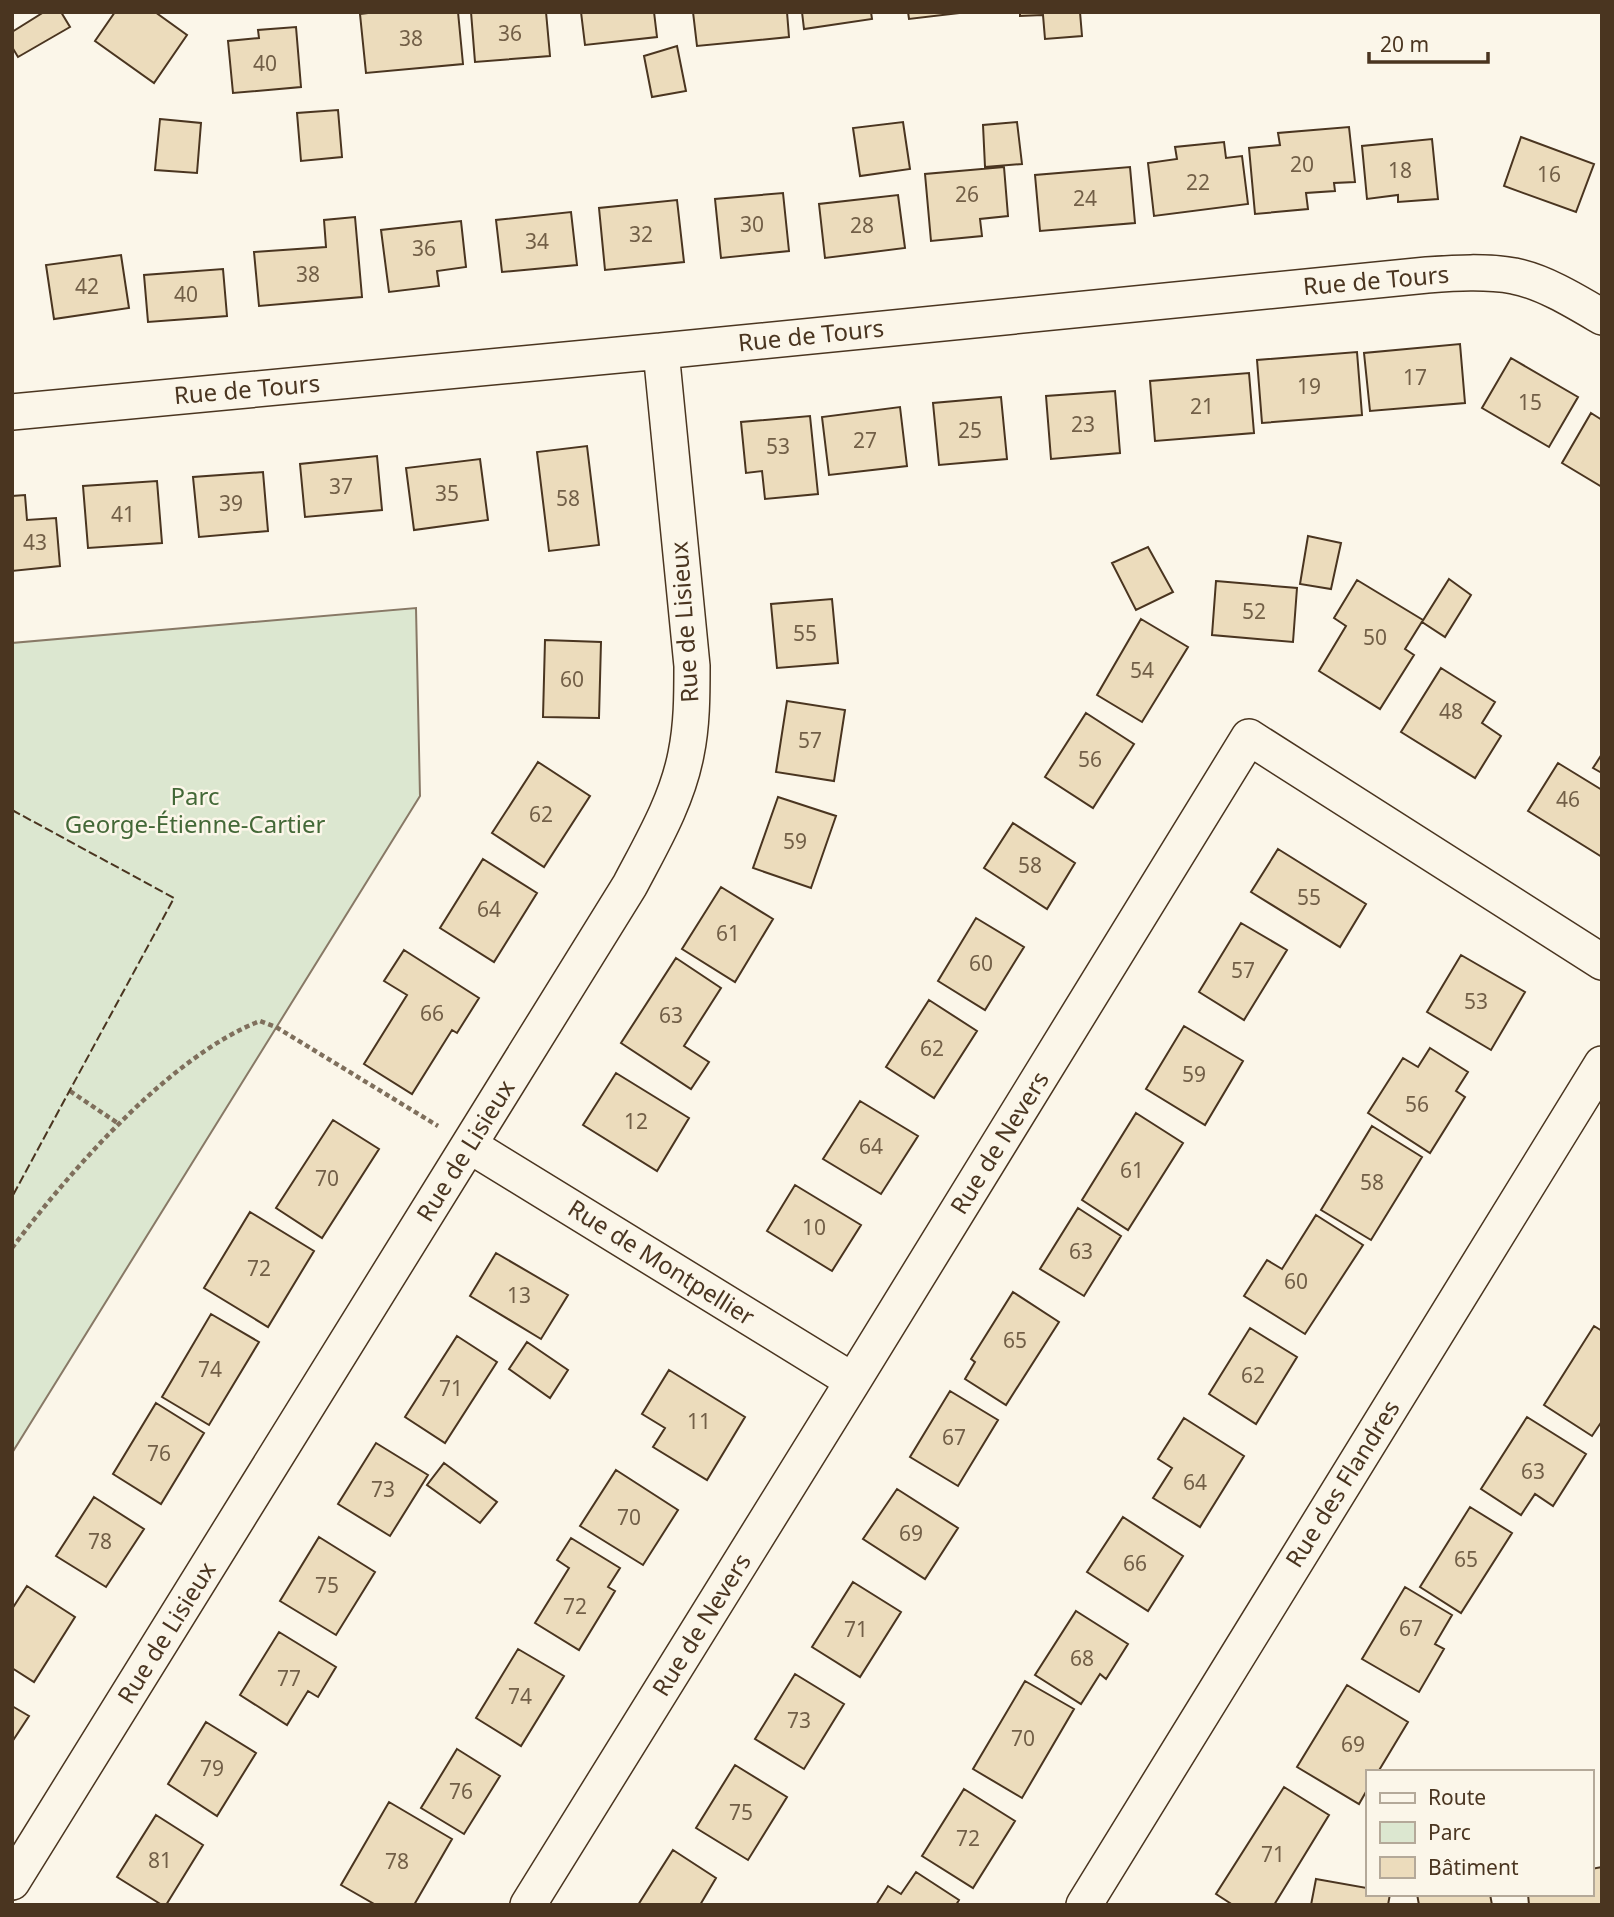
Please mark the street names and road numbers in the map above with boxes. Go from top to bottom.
street label: Rue de Tours [1301,257,1450,302]
street label: Rue de Tours [736,310,885,359]
street label: Rue de Tours [172,366,321,411]
street label: Rue de Lisieux [661,540,706,704]
street label: Rue de Nevers [942,1065,1056,1220]
street label: Rue de Lisieux [408,1073,522,1227]
street label: Rue de Montpellier [562,1191,761,1333]
street label: Rue des Flandres [1277,1393,1407,1573]
street label: Rue de Nevers [644,1547,758,1702]
street label: Rue de Lisieux [109,1555,223,1709]

